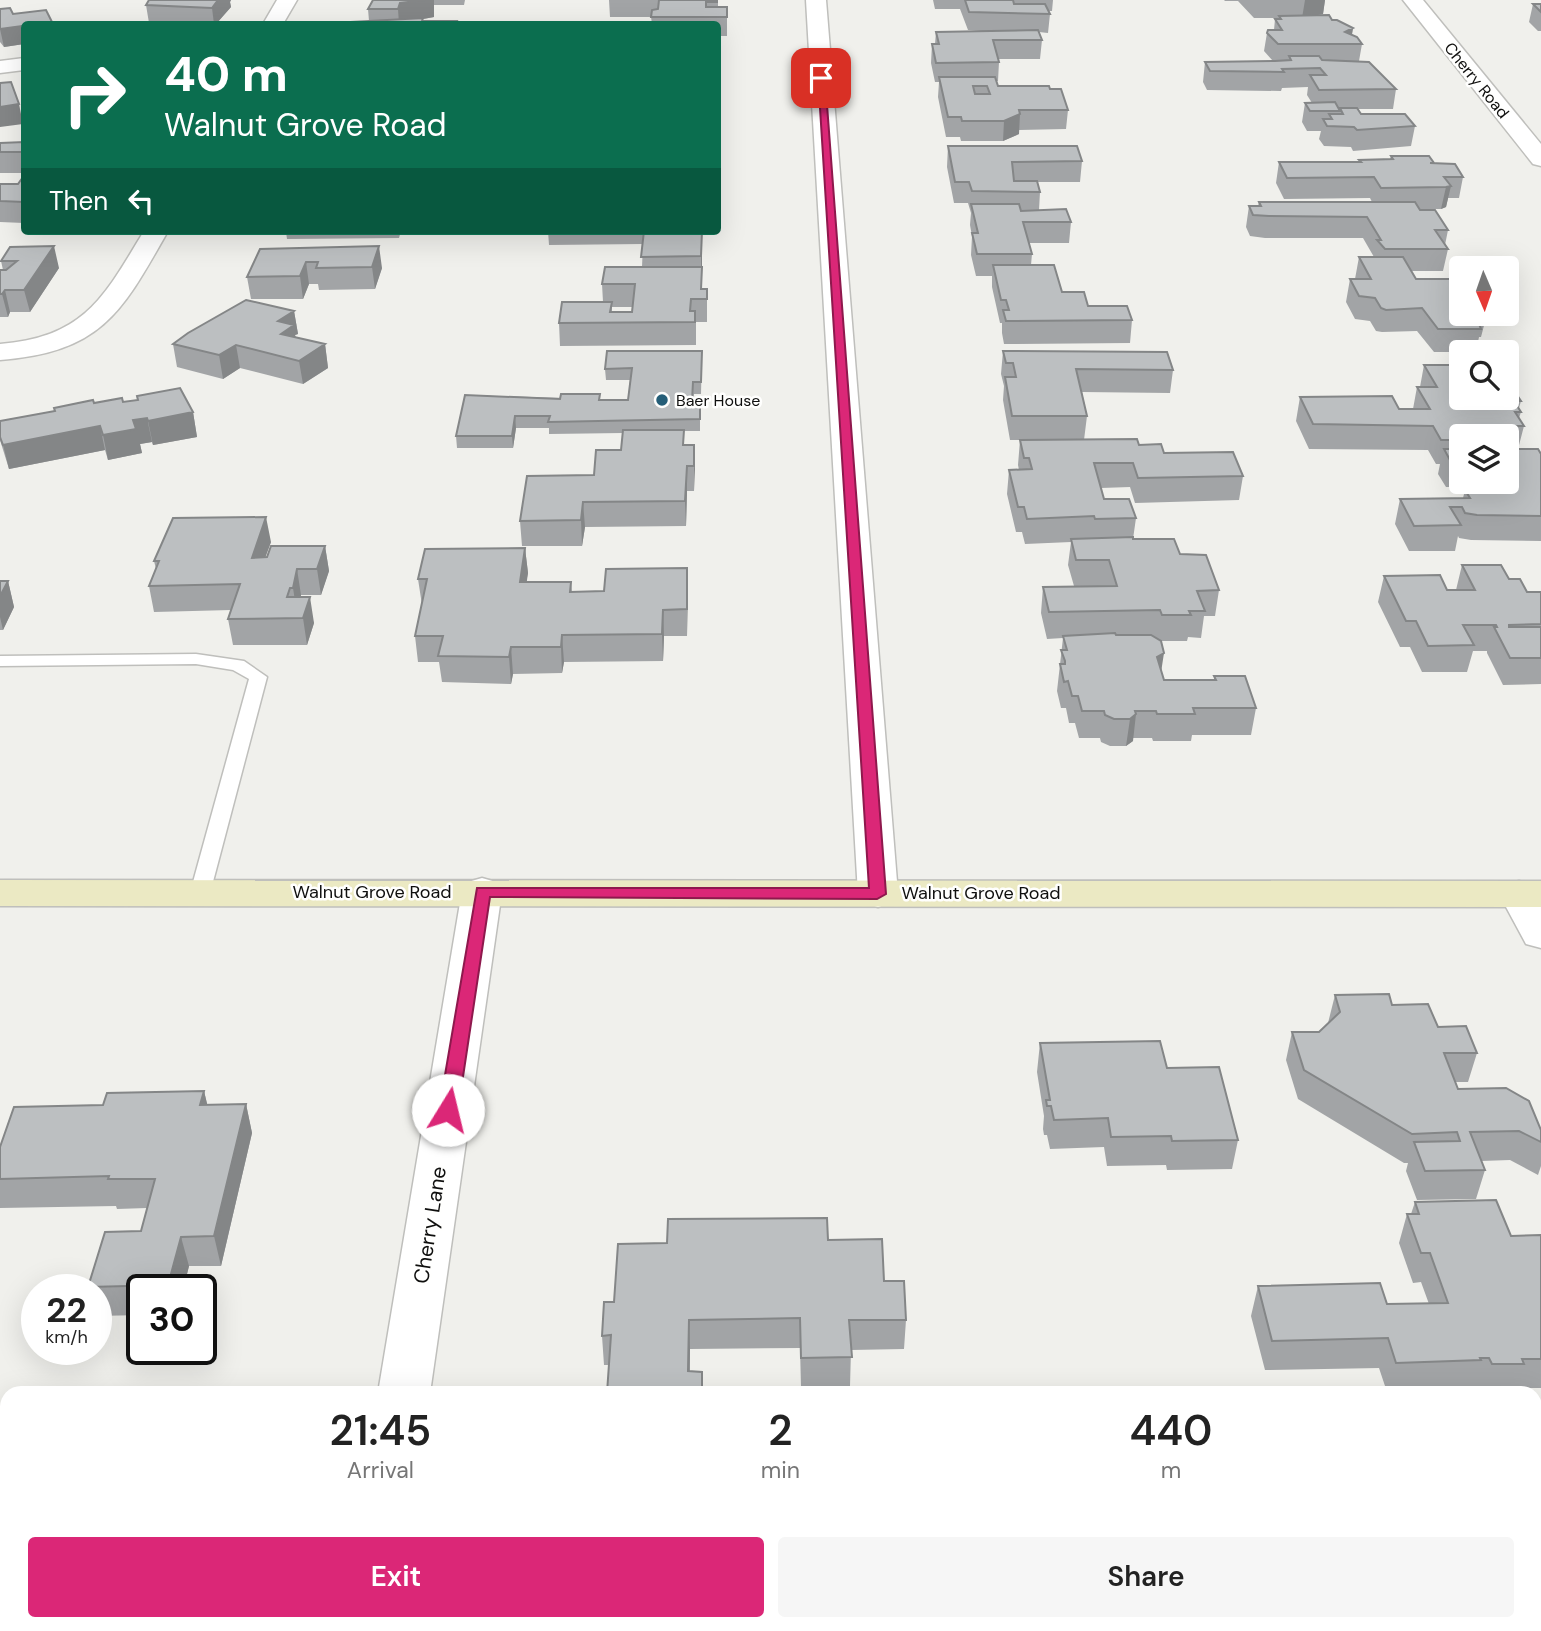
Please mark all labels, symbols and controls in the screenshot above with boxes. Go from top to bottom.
street label: Cherry Road [1439,38,1514,123]
text: 40 m [164,42,288,106]
pin [791,48,851,108]
icon: right [49,49,140,140]
icon: arrive [802,59,840,97]
text: Walnut Grove Road [164,104,447,146]
icon: left [122,182,160,220]
text: Then [49,184,108,218]
north arrow [1449,256,1519,326]
map controls [1449,256,1519,494]
button: search [1449,340,1519,410]
place label: Baer House [676,390,760,411]
marker: Baer House [654,392,670,408]
button: layers [1449,424,1519,494]
street label: Walnut Grove Road [293,880,451,904]
street label: Walnut Grove Road [902,881,1060,905]
position arrow [411,1073,485,1147]
street label: Cherry Lane [407,1164,453,1286]
speed limit sign: 30 [126,1274,217,1365]
text: 22 [46,1287,87,1333]
text: km/h [45,1325,88,1349]
text: 21:45 [330,1403,431,1458]
text: 2 [768,1403,792,1458]
text: 440 [1130,1403,1212,1458]
text: Arrival [347,1455,414,1485]
text: min [761,1455,800,1485]
text: m [1161,1455,1181,1485]
button: Exit [28,1537,764,1617]
button: Share [778,1537,1514,1617]

